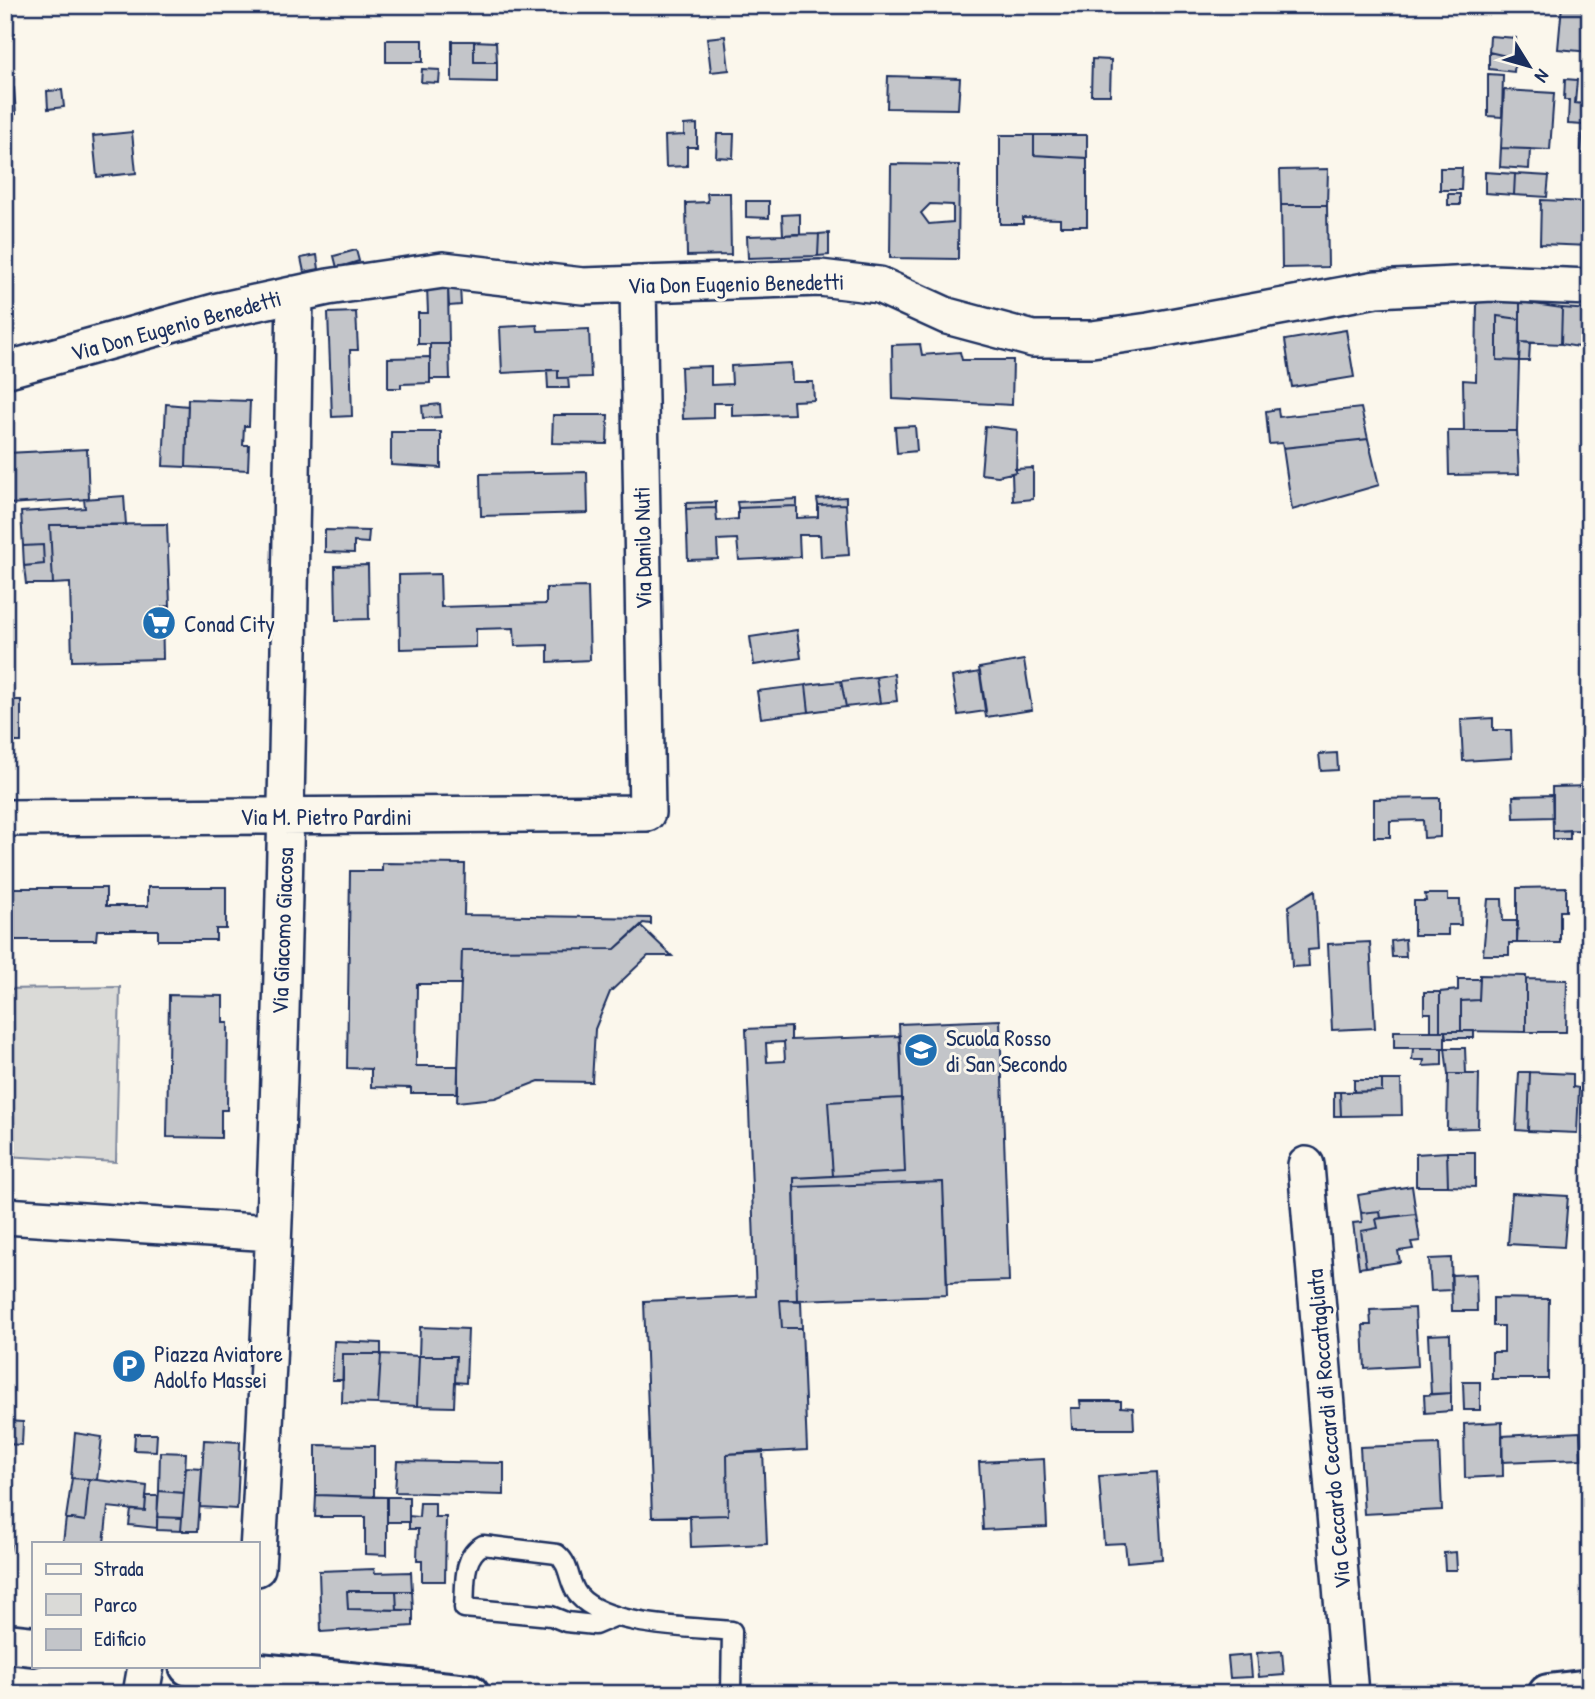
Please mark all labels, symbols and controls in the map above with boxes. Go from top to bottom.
north arrow [1494,32,1564,102]
text: N [1529,64,1556,88]
street label: Via Don Eugenio Benedetti [627,266,845,300]
street label: Via Don Eugenio Benedetti [67,282,285,368]
street label: Via Danilo Nuti [625,486,659,610]
supermarket icon: Conad City [140,604,178,642]
place label: Conad City [184,608,275,639]
street label: Via M. Pietro Pardini [240,801,412,832]
street label: Via Giacomo Giacosa [264,847,300,1015]
place label: Scuola Rosso di San Secondo [946,1022,1067,1079]
school or university icon: Scuola Rosso di San Secondo [902,1031,940,1069]
street label: Via Ceccardo Ceccardi di Roccatagliata [1299,1268,1357,1590]
place label: Piazza Aviatore Adolfo Massei [154,1338,283,1395]
parking icon: Piazza Aviatore Adolfo Massei [110,1347,148,1385]
legend [32,1542,259,1668]
text: Strada [94,1554,144,1583]
text: Parco [94,1590,137,1619]
text: Edificio [94,1624,146,1653]

